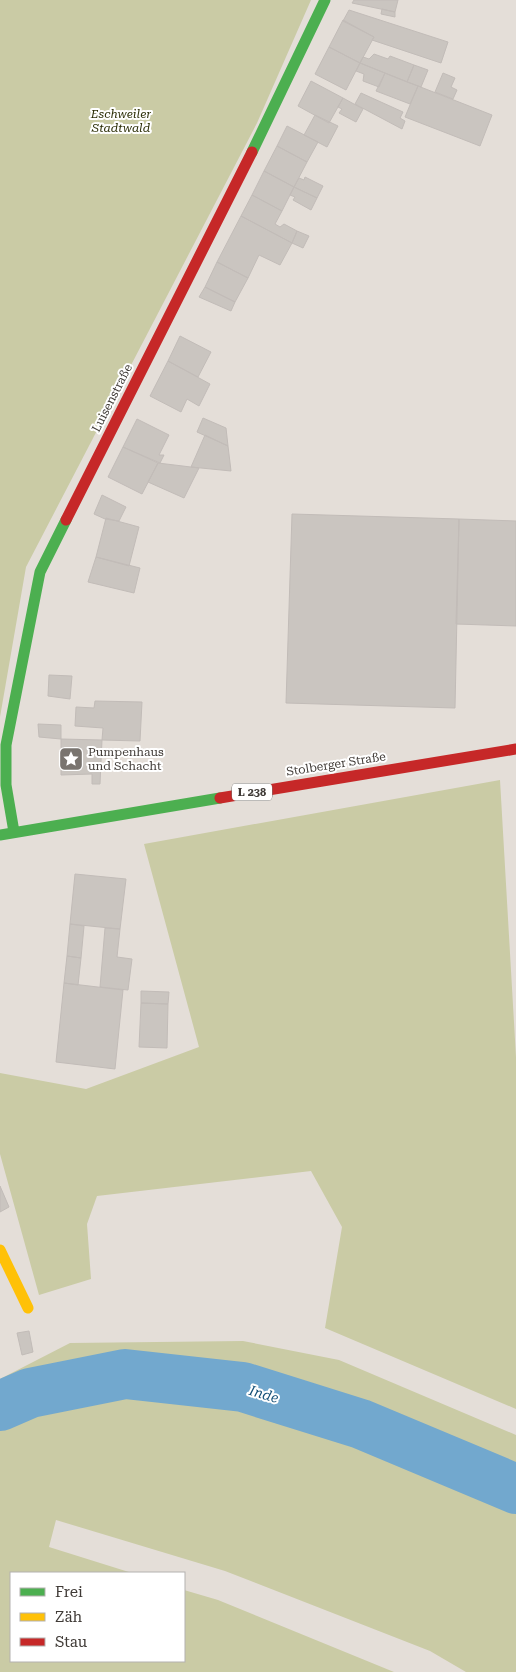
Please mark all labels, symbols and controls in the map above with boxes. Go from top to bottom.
park label: Eschweiler Stadtwald [90,107,151,135]
street label: Luisenstraße [89,361,135,434]
place label: Pumpenhaus und Schacht [88,745,164,773]
place icon: Pumpenhaus und Schacht [58,746,84,772]
street label: Stolberger Straße [285,749,387,779]
road number: L 238 [232,784,272,800]
water label: Inde [246,1382,281,1406]
legend [10,1572,185,1662]
text: Frei [55,1583,83,1601]
text: Zäh [55,1608,83,1626]
text: Stau [55,1633,88,1651]

